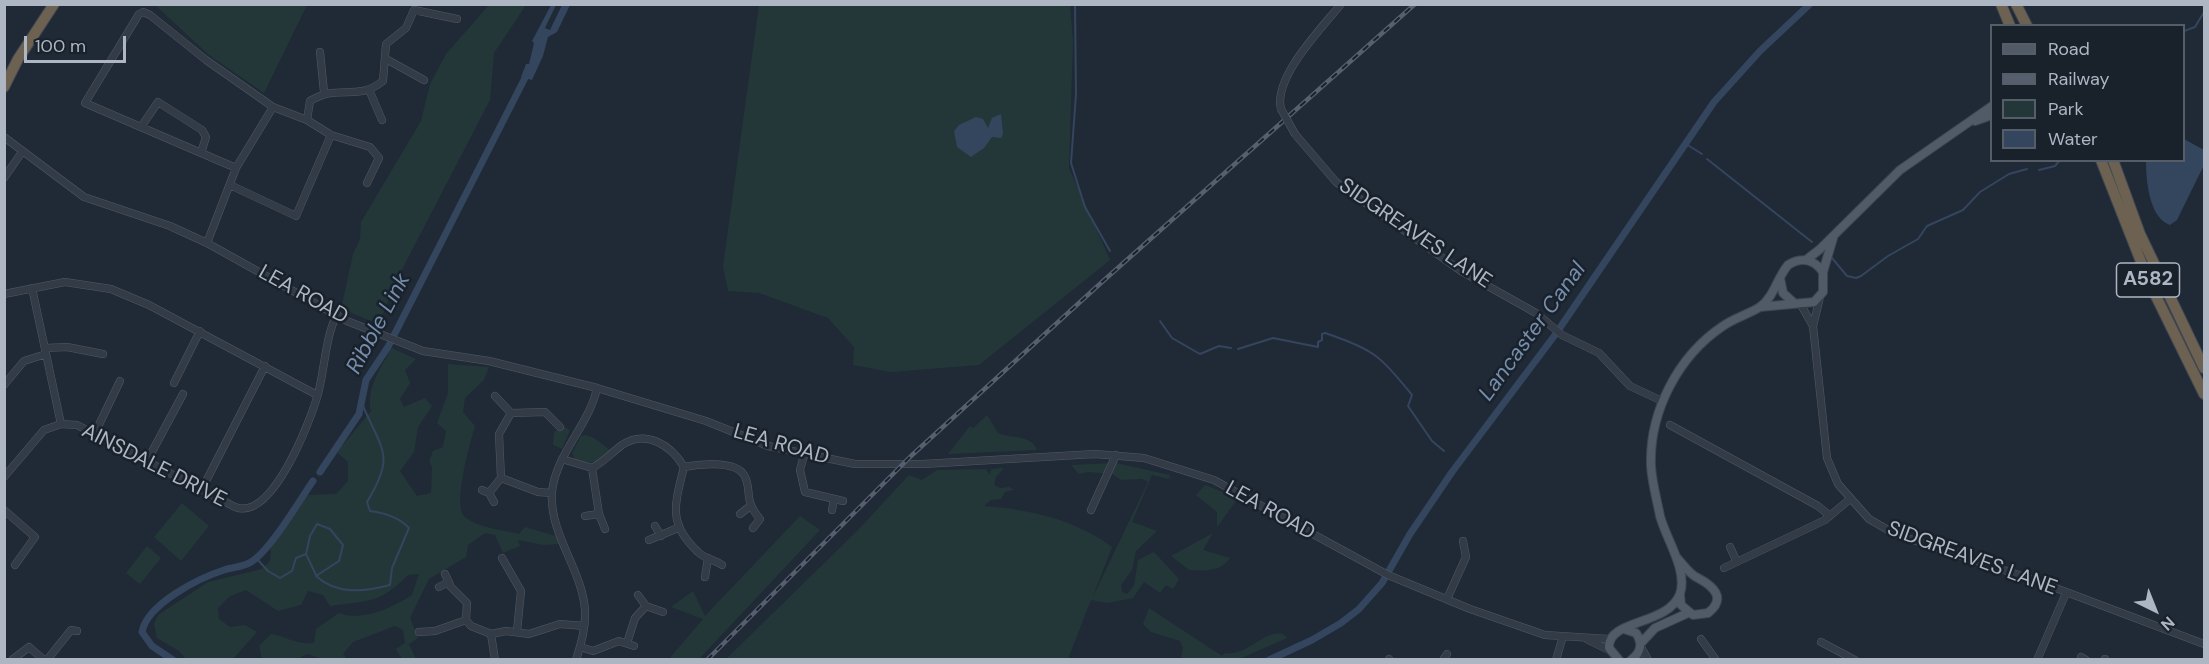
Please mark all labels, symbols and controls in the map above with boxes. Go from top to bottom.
scale bar [27,24,129,62]
legend [1990,24,2185,162]
text: 100 m [35,34,86,58]
text: Road [2048,37,2090,61]
text: Railway [2048,67,2110,91]
text: Park [2048,97,2084,121]
text: Water [2048,127,2098,151]
street label: SIDGREAVES LANE [1334,174,1496,294]
water label: Lancaster Canal [1474,258,1592,406]
street label: LEA ROAD [254,260,352,330]
road number: A582 [2116,263,2180,297]
water label: Ribble Link [341,269,417,379]
street label: AINSDALE DRIVE [77,419,231,513]
street label: LEA ROAD [730,419,832,471]
street label: LEA ROAD [1221,476,1319,546]
street label: SIDGREAVES LANE [1884,517,2060,601]
north arrow [2125,580,2185,640]
text: N [2156,612,2179,635]

